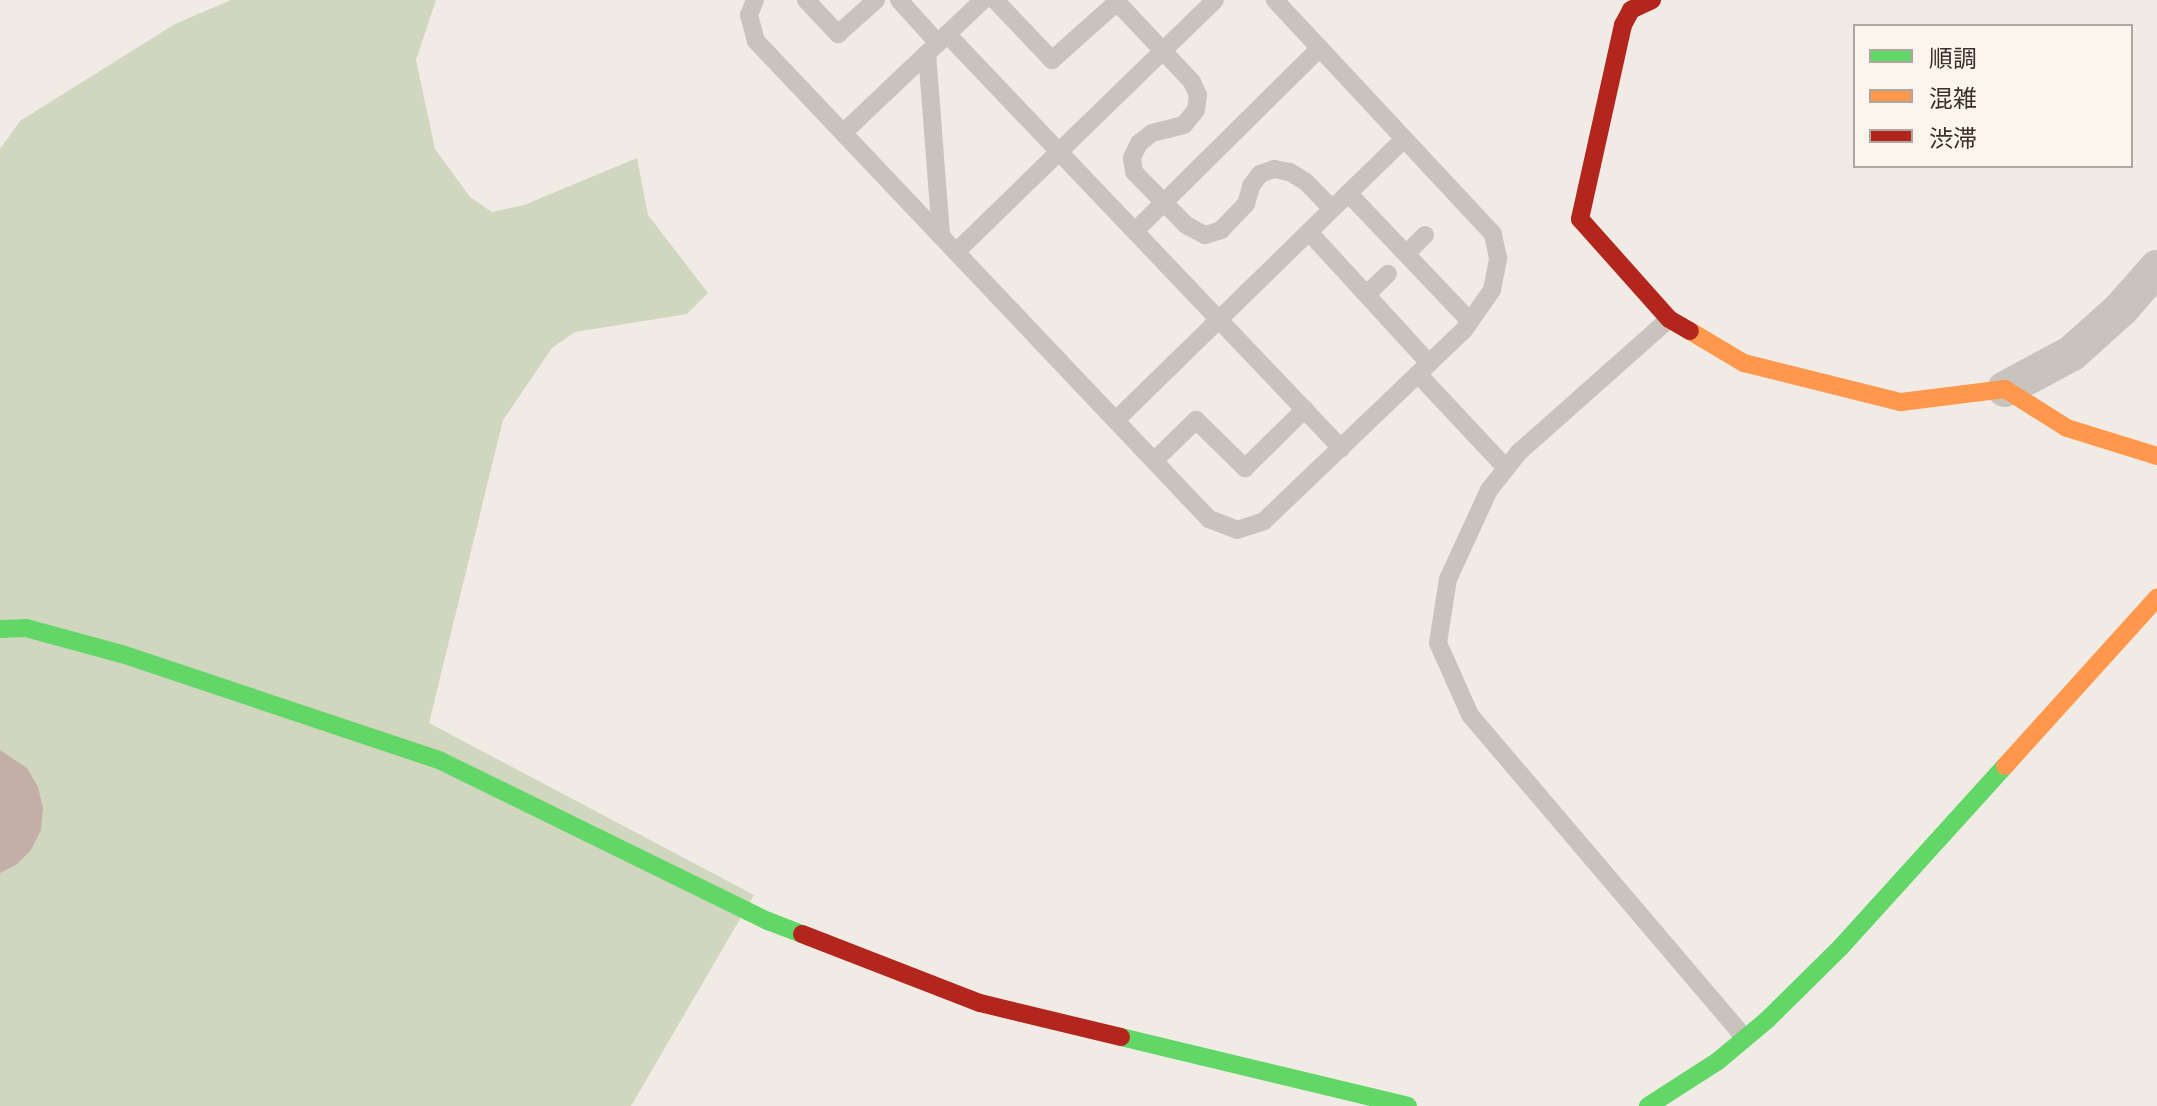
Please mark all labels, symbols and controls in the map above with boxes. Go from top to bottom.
legend [1853,24,2133,168]
text: 順調 [1929,45,1977,73]
text: 混雑 [1929,85,1977,113]
text: 渋滞 [1929,125,1977,153]

